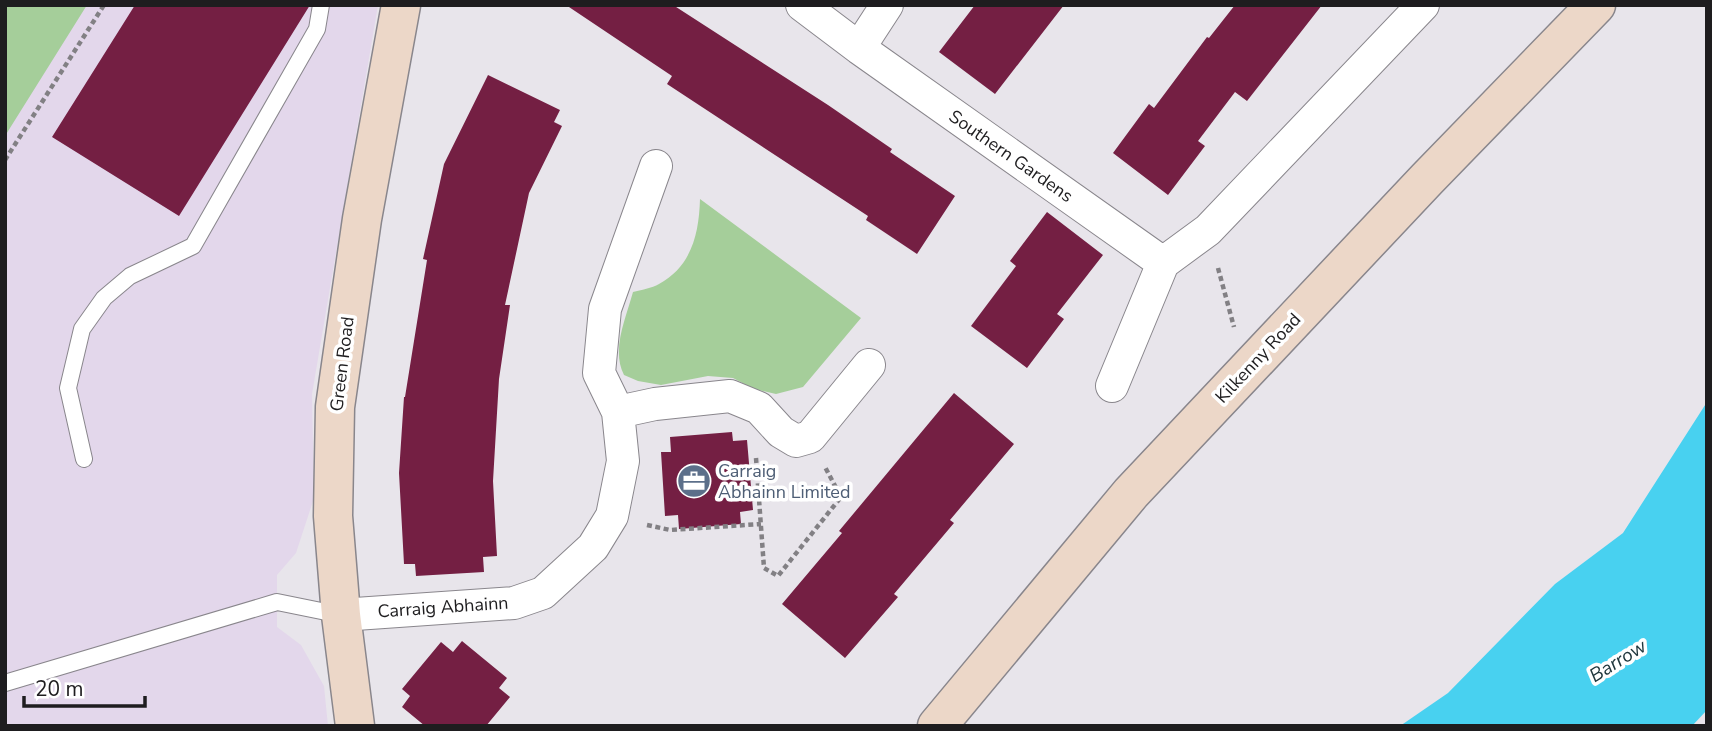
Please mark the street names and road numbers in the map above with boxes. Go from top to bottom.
street label: Southern Gardens [944,104,1078,208]
street label: Kilkenny Road [1210,308,1306,408]
street label: Green Road [324,315,360,413]
street label: Carraig Abhainn [377,590,509,624]

